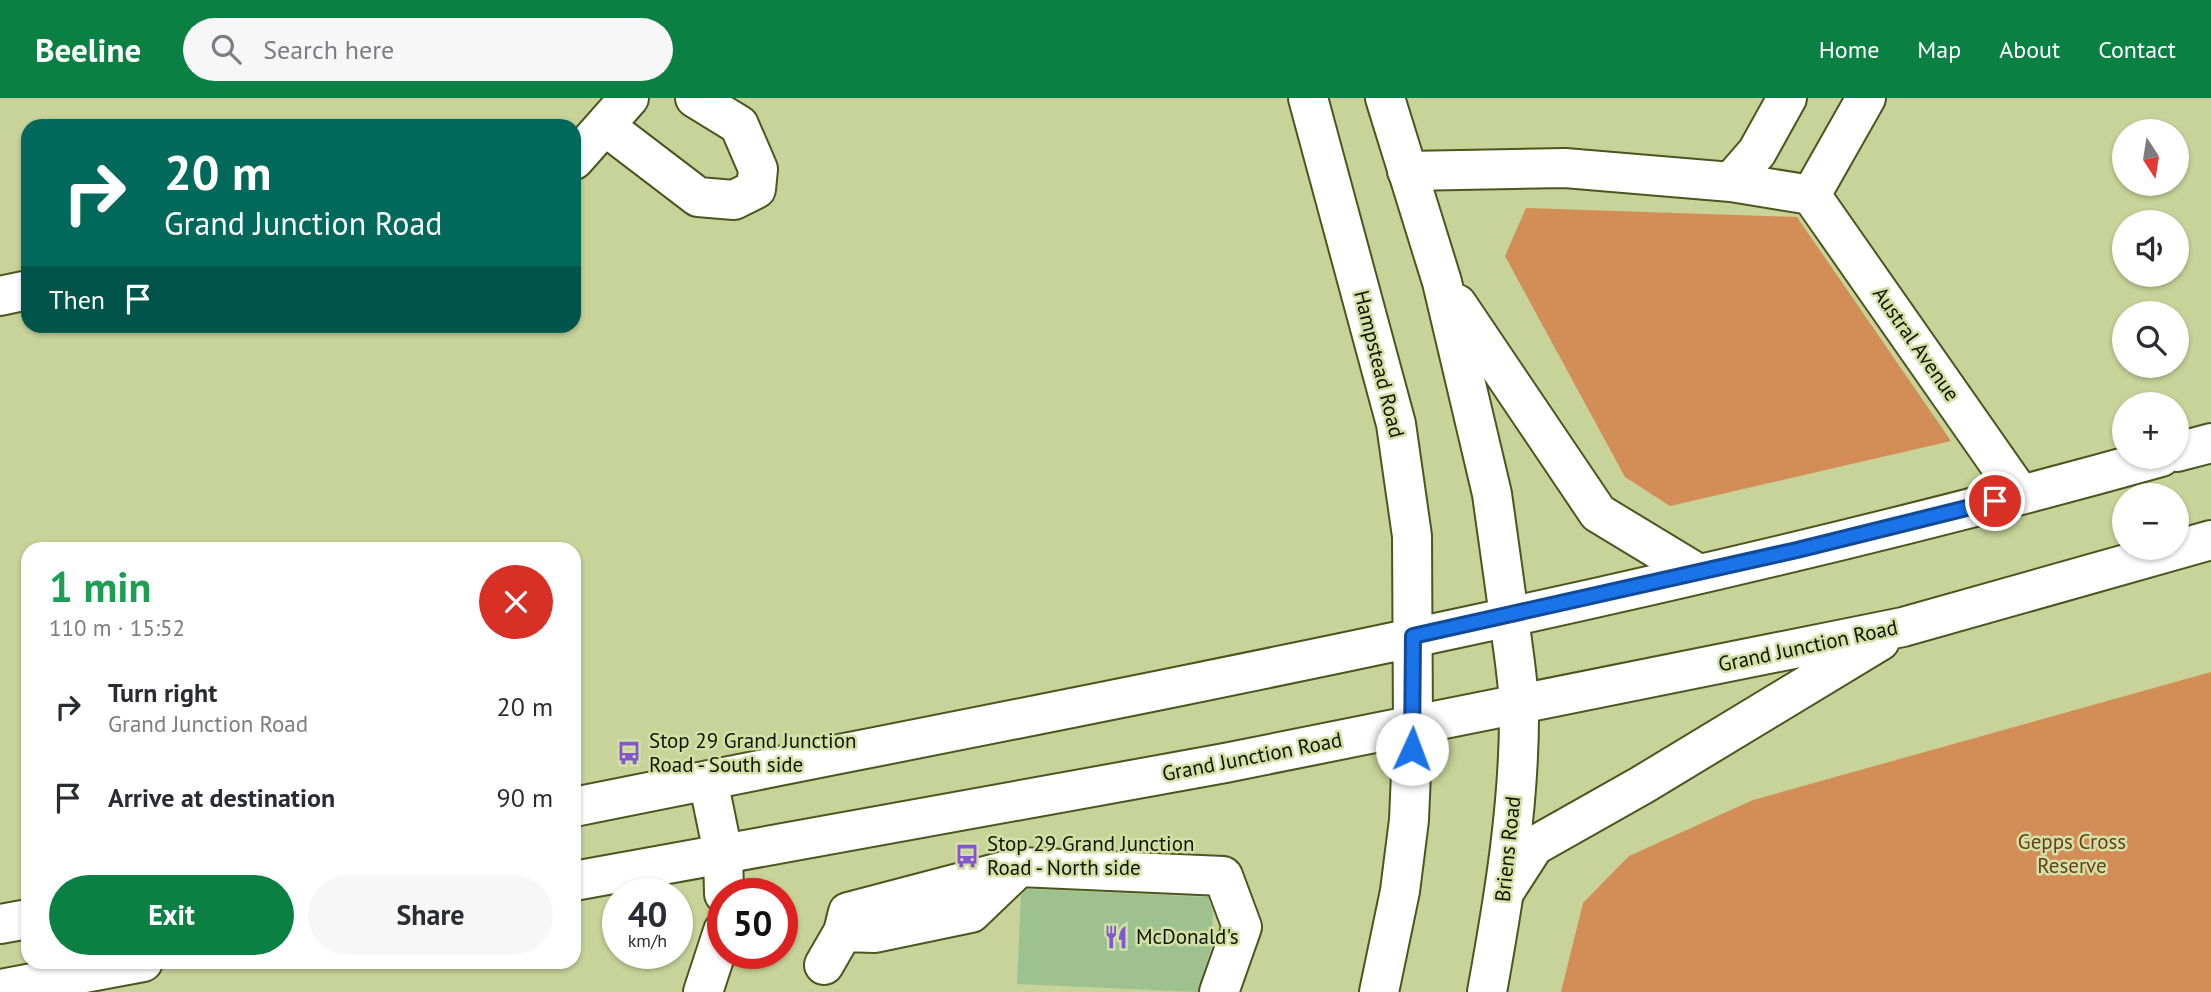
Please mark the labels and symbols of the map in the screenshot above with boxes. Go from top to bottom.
north arrow [2112,119,2189,196]
street label: Austral Avenue [1867,281,1966,406]
street label: Hampstead Road [1348,287,1411,440]
pin [1965,471,2025,531]
street label: Grand Junction Road [1716,613,1900,678]
position arrow [1375,712,1449,786]
street label: Grand Junction Road [1160,726,1344,787]
place label: Stop 29 Grand Junction Road - South side [649,727,856,778]
bus stop icon: Stop 29 Grand Junction Road - South side [615,739,643,767]
street label: Briens Road [1489,795,1526,903]
park label: Gepps Cross Reserve [2018,828,2126,879]
place label: Stop 29 Grand Junction Road - North side [987,830,1194,881]
bus stop icon: Stop 29 Grand Junction Road - North side [953,842,981,870]
speed limit sign: 50 [707,878,798,969]
restaurant icon: McDonald's [1102,923,1130,951]
place label: McDonald's [1136,923,1239,950]

